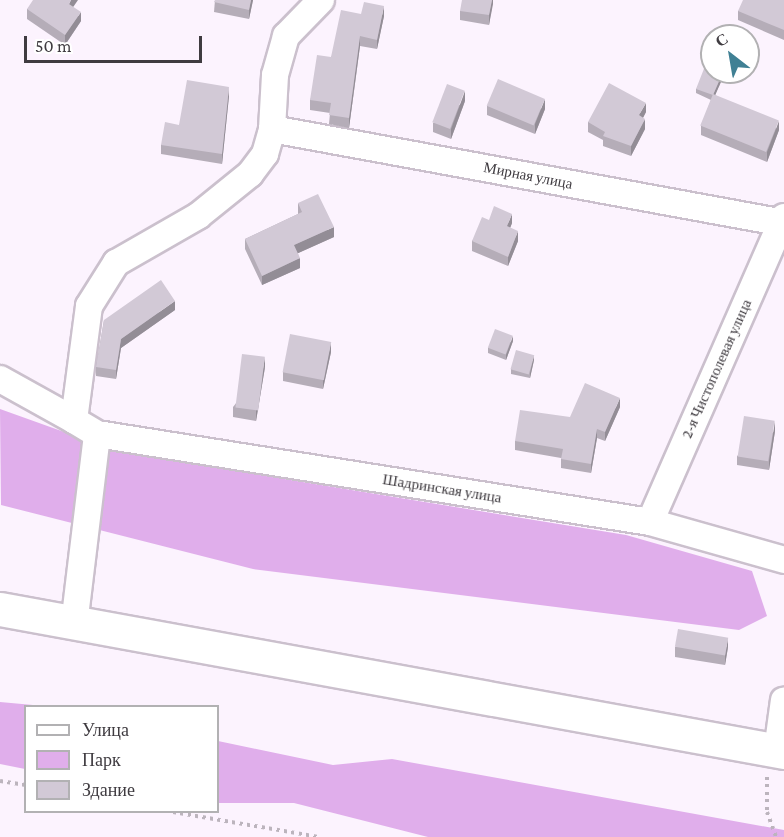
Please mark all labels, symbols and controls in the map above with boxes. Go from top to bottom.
scale bar [27,24,206,62]
north arrow [700,24,760,84]
text: С [712,30,731,50]
text: 50 m [35,36,72,56]
street label: Мирная улица [482,159,574,193]
street label: 2-я Чистополевая улица [678,297,756,441]
street label: Шадринская улица [381,471,503,507]
legend [24,705,219,813]
text: Улица [82,720,129,740]
text: Парк [82,750,121,770]
text: Здание [82,780,135,800]

